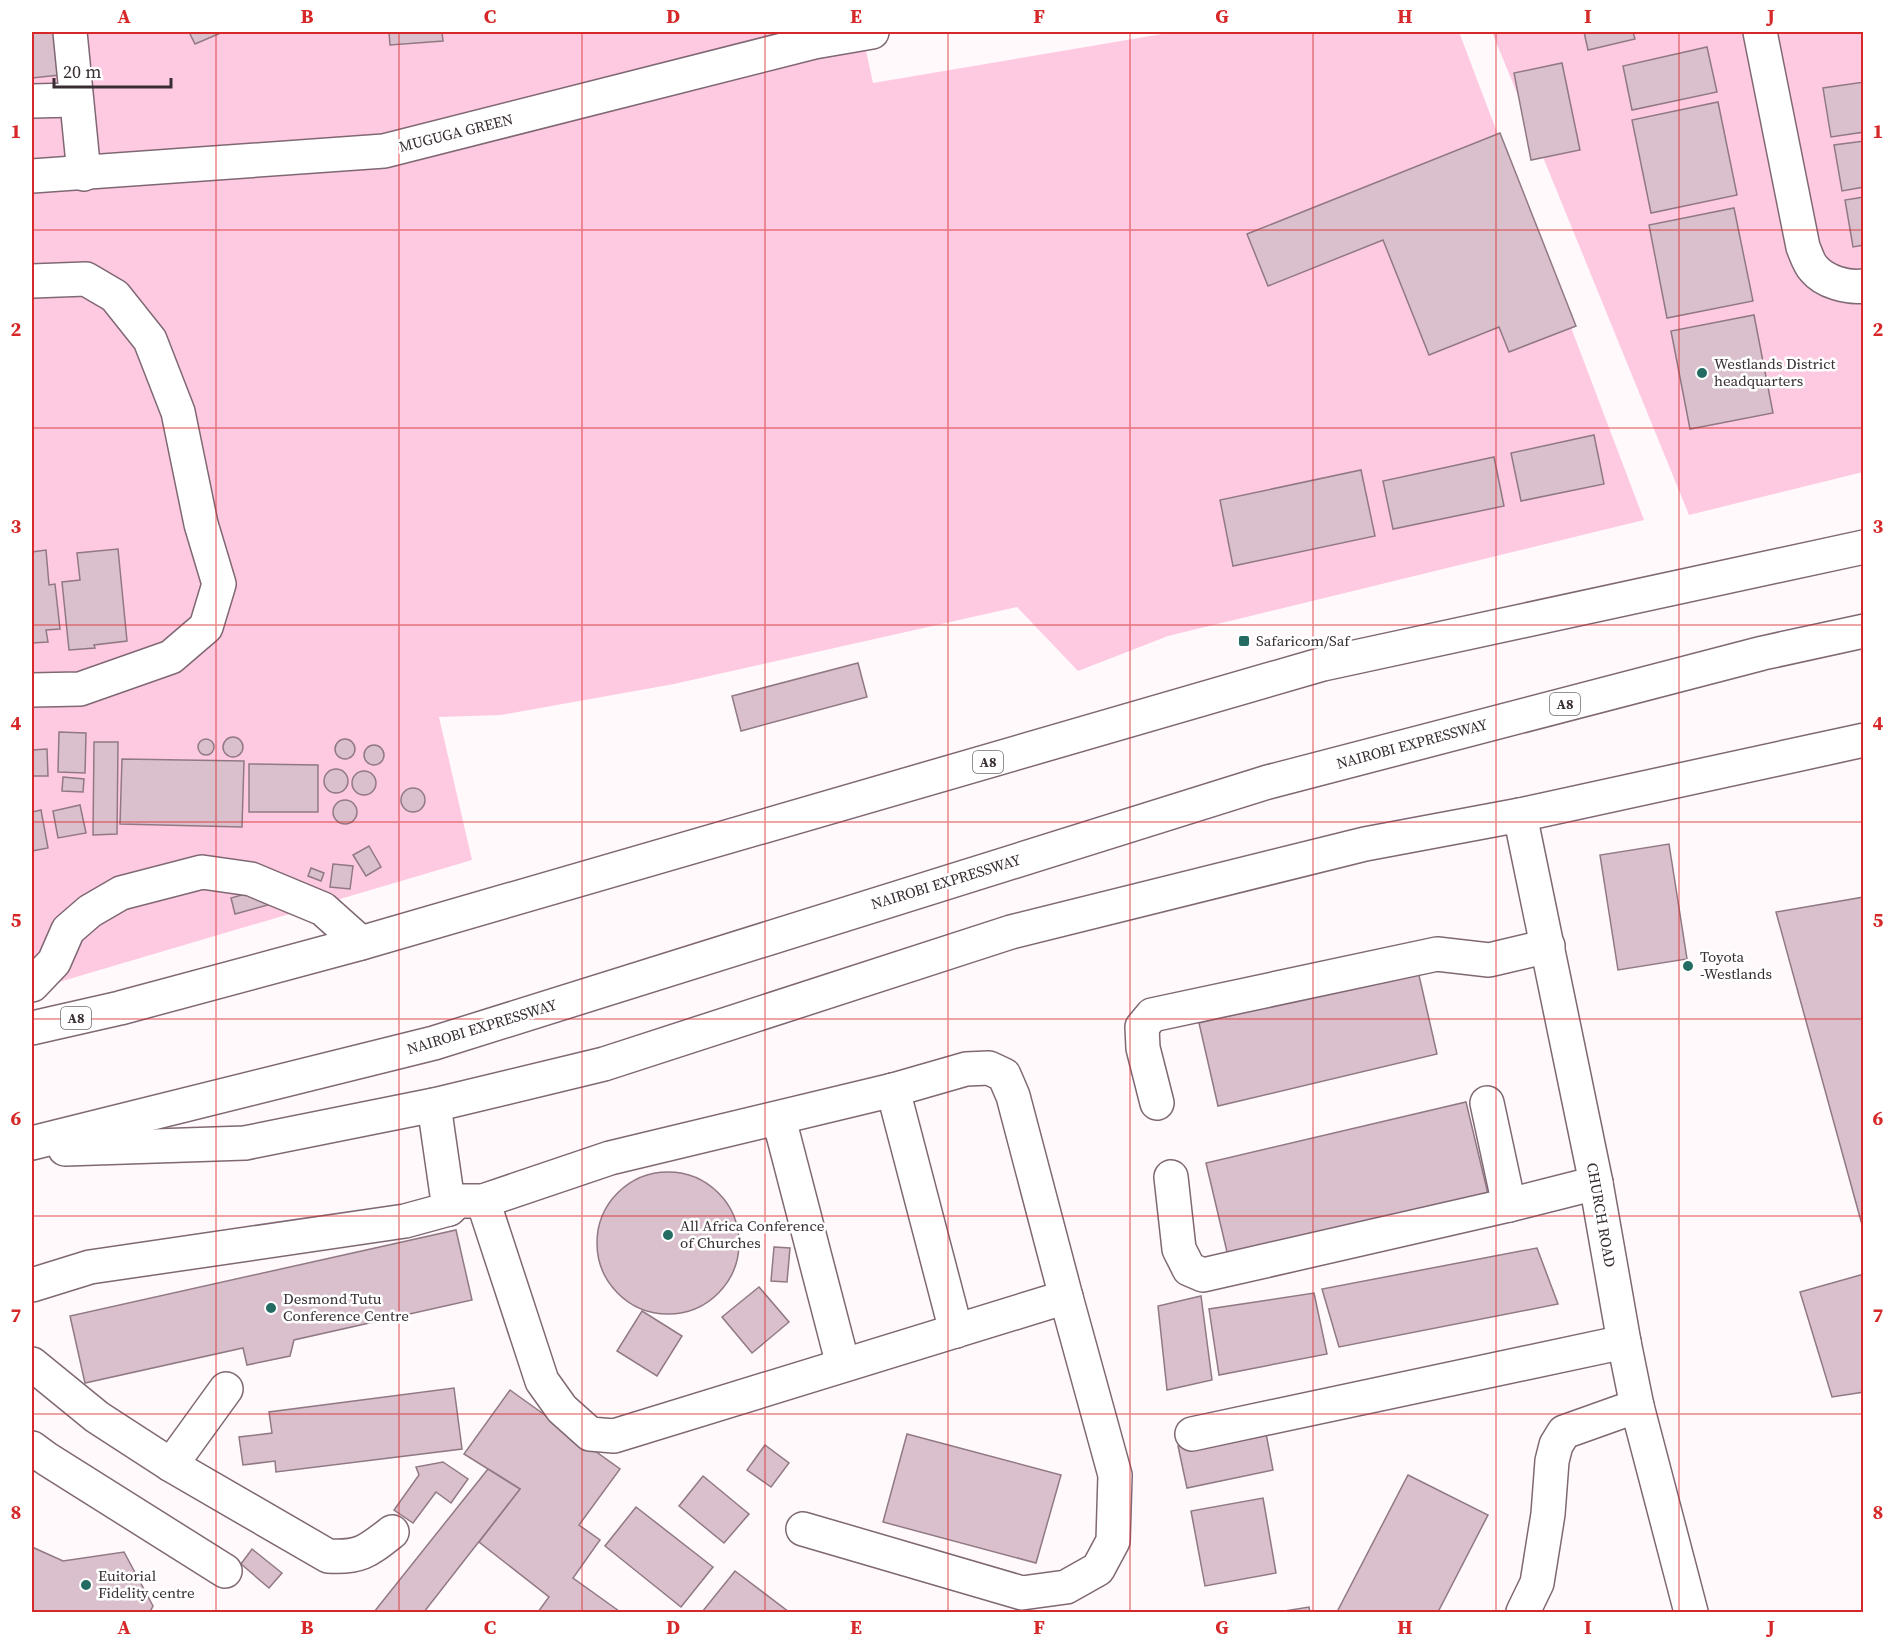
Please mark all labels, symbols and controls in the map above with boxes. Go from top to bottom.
text: A [117,2,131,30]
text: B [300,2,314,30]
text: C [484,2,496,30]
text: D [666,2,680,30]
text: E [850,2,862,30]
text: F [1033,2,1045,30]
text: G [1215,2,1229,30]
text: H [1397,2,1413,30]
text: I [1584,2,1592,30]
text: J [1765,2,1775,30]
scale bar [54,51,171,89]
text: 20 m [63,59,101,84]
street label: MUGUGA GREEN [397,108,515,157]
text: 1 [11,117,21,145]
text: 1 [1873,117,1883,145]
text: 2 [11,315,22,343]
text: 2 [1873,315,1884,343]
place label: Westlands District headquarters [1714,353,1836,391]
marker: Westlands District headquarters [1695,366,1709,380]
text: 3 [11,512,22,540]
text: 3 [1873,512,1884,540]
place label: Safaricom/Saf [1256,630,1351,651]
marker: Safaricom/Saf [1237,634,1251,648]
road number: A8 [1550,693,1580,715]
text: 4 [11,709,22,737]
text: 4 [1873,709,1884,737]
street label: NAIROBI EXPRESSWAY [1334,713,1490,774]
road number: A8 [973,751,1003,773]
street label: NAIROBI EXPRESSWAY [868,849,1024,914]
text: 5 [11,906,22,934]
text: 5 [1873,906,1884,934]
place label: Toyota -Westlands [1700,946,1772,984]
marker: Toyota -Westlands [1681,959,1695,973]
street label: NAIROBI EXPRESSWAY [404,994,560,1059]
road number: A8 [61,1007,91,1029]
text: 6 [11,1104,22,1132]
text: 6 [1873,1104,1884,1132]
street label: CHURCH ROAD [1582,1161,1621,1269]
place label: All Africa Conference of Churches [680,1215,825,1253]
marker: All Africa Conference of Churches [661,1228,675,1242]
place label: Desmond Tutu Conference Centre [283,1288,409,1326]
text: 7 [11,1301,22,1329]
marker: Desmond Tutu Conference Centre [264,1301,278,1315]
text: 7 [1873,1301,1884,1329]
text: 8 [11,1498,21,1526]
text: 8 [1873,1498,1883,1526]
place label: Euitorial Fidelity centre [98,1565,195,1603]
marker: Euitorial Fidelity centre [79,1578,93,1592]
text: A [117,1613,131,1641]
text: B [300,1613,314,1641]
text: C [484,1613,496,1641]
text: D [666,1613,680,1641]
text: E [850,1613,862,1641]
text: F [1033,1613,1045,1641]
text: G [1215,1613,1229,1641]
text: H [1397,1613,1413,1641]
text: I [1584,1613,1592,1641]
text: J [1765,1613,1775,1641]

